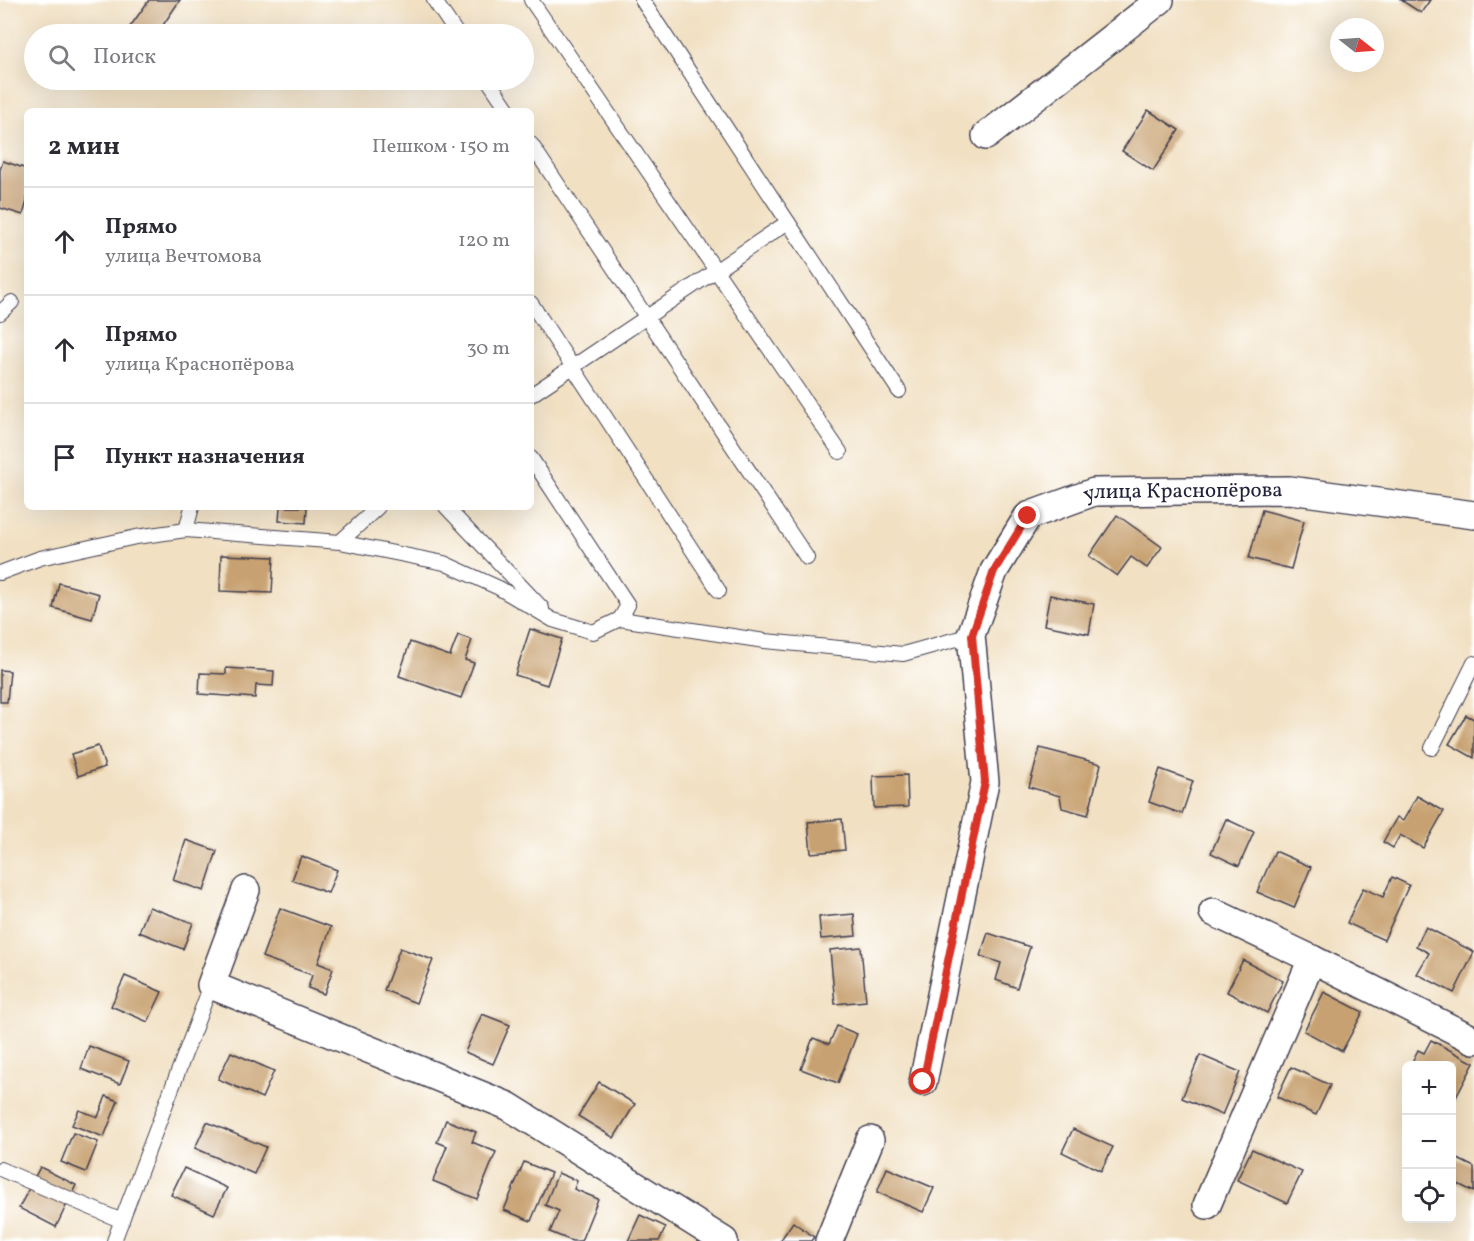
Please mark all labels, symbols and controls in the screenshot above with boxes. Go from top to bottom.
north arrow [1330,18,1384,72]
search box [24,24,534,90]
icon: search [45,41,78,74]
text: Поиск [93,42,156,73]
text: 2 мин [48,129,120,165]
text: Пешком · 150 m [372,133,510,161]
text: Прямо [105,212,177,243]
icon: ahead [48,225,81,258]
text: 120 m [458,227,510,255]
text: улица Вечтомова [105,243,262,271]
text: Прямо [105,320,177,351]
icon: ahead [48,333,81,366]
text: 30 m [466,335,510,363]
text: улица Краснопёрова [105,351,295,379]
icon: arrive [48,441,81,474]
text: Пункт назначения [105,442,305,473]
street label: улица Краснопёрова [1079,476,1283,509]
route end [1014,502,1040,528]
map controls [1402,1061,1456,1223]
button: + [1402,1061,1456,1115]
route start [909,1068,935,1094]
button: − [1402,1115,1456,1169]
button: locate [1402,1169,1456,1223]

